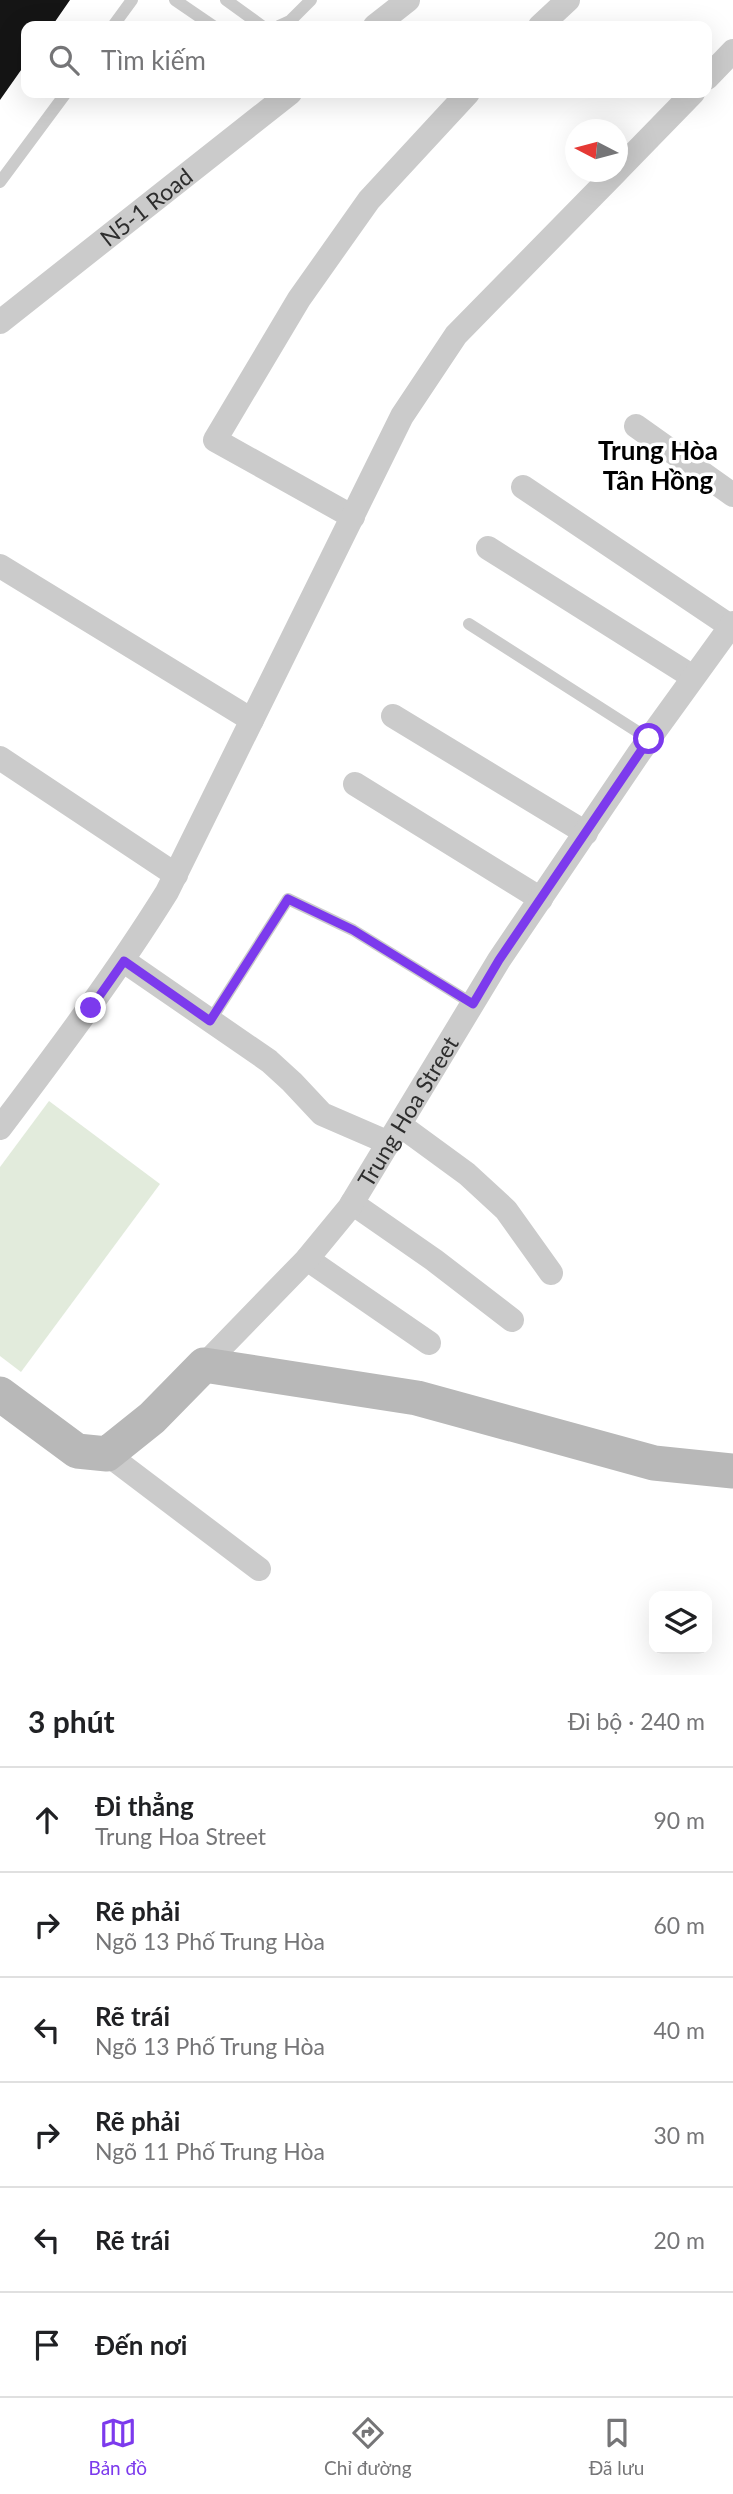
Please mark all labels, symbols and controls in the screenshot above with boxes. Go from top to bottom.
search box [21,21,712,98]
icon: search [45,41,83,79]
text: Tìm kiếm [101,44,206,76]
north arrow [565,119,628,182]
street label: N5-1 Road [94,162,198,252]
district label: Trung Hòa Tân Hồng [598,434,718,496]
route start [633,723,664,754]
route end [75,992,106,1023]
street label: Trung Hoa Street [351,1030,464,1192]
map controls [649,1591,712,1654]
button: layers [649,1591,712,1654]
text: 3 phút [28,1703,115,1739]
text: Đi bộ · 240 m [568,1707,705,1735]
text: Đi thẳng [95,1790,194,1822]
icon: ahead [28,1801,66,1839]
text: 90 m [654,1806,705,1834]
text: Trung Hoa Street [95,1822,266,1850]
text: Rẽ phải [95,1895,180,1927]
icon: right [28,1906,66,1944]
text: 60 m [654,1911,705,1939]
text: Ngõ 13 Phố Trung Hòa [95,1927,325,1955]
text: Rẽ trái [95,2000,170,2032]
icon: left [28,2011,66,2049]
text: 40 m [654,2016,705,2044]
text: Ngõ 13 Phố Trung Hòa [95,2032,325,2060]
text: Rẽ phải [95,2105,180,2137]
icon: right [28,2116,66,2154]
text: 30 m [654,2121,705,2149]
text: Ngõ 11 Phố Trung Hòa [95,2137,325,2165]
icon: left [28,2221,66,2259]
text: Rẽ trái [95,2224,170,2256]
text: 20 m [654,2226,705,2254]
icon: arrive [28,2326,66,2364]
text: Đến nơi [95,2329,187,2361]
tab: Bản đồ [89,2414,147,2479]
tab: Chỉ đường [324,2414,412,2479]
tab: Đã lưu [589,2414,644,2479]

